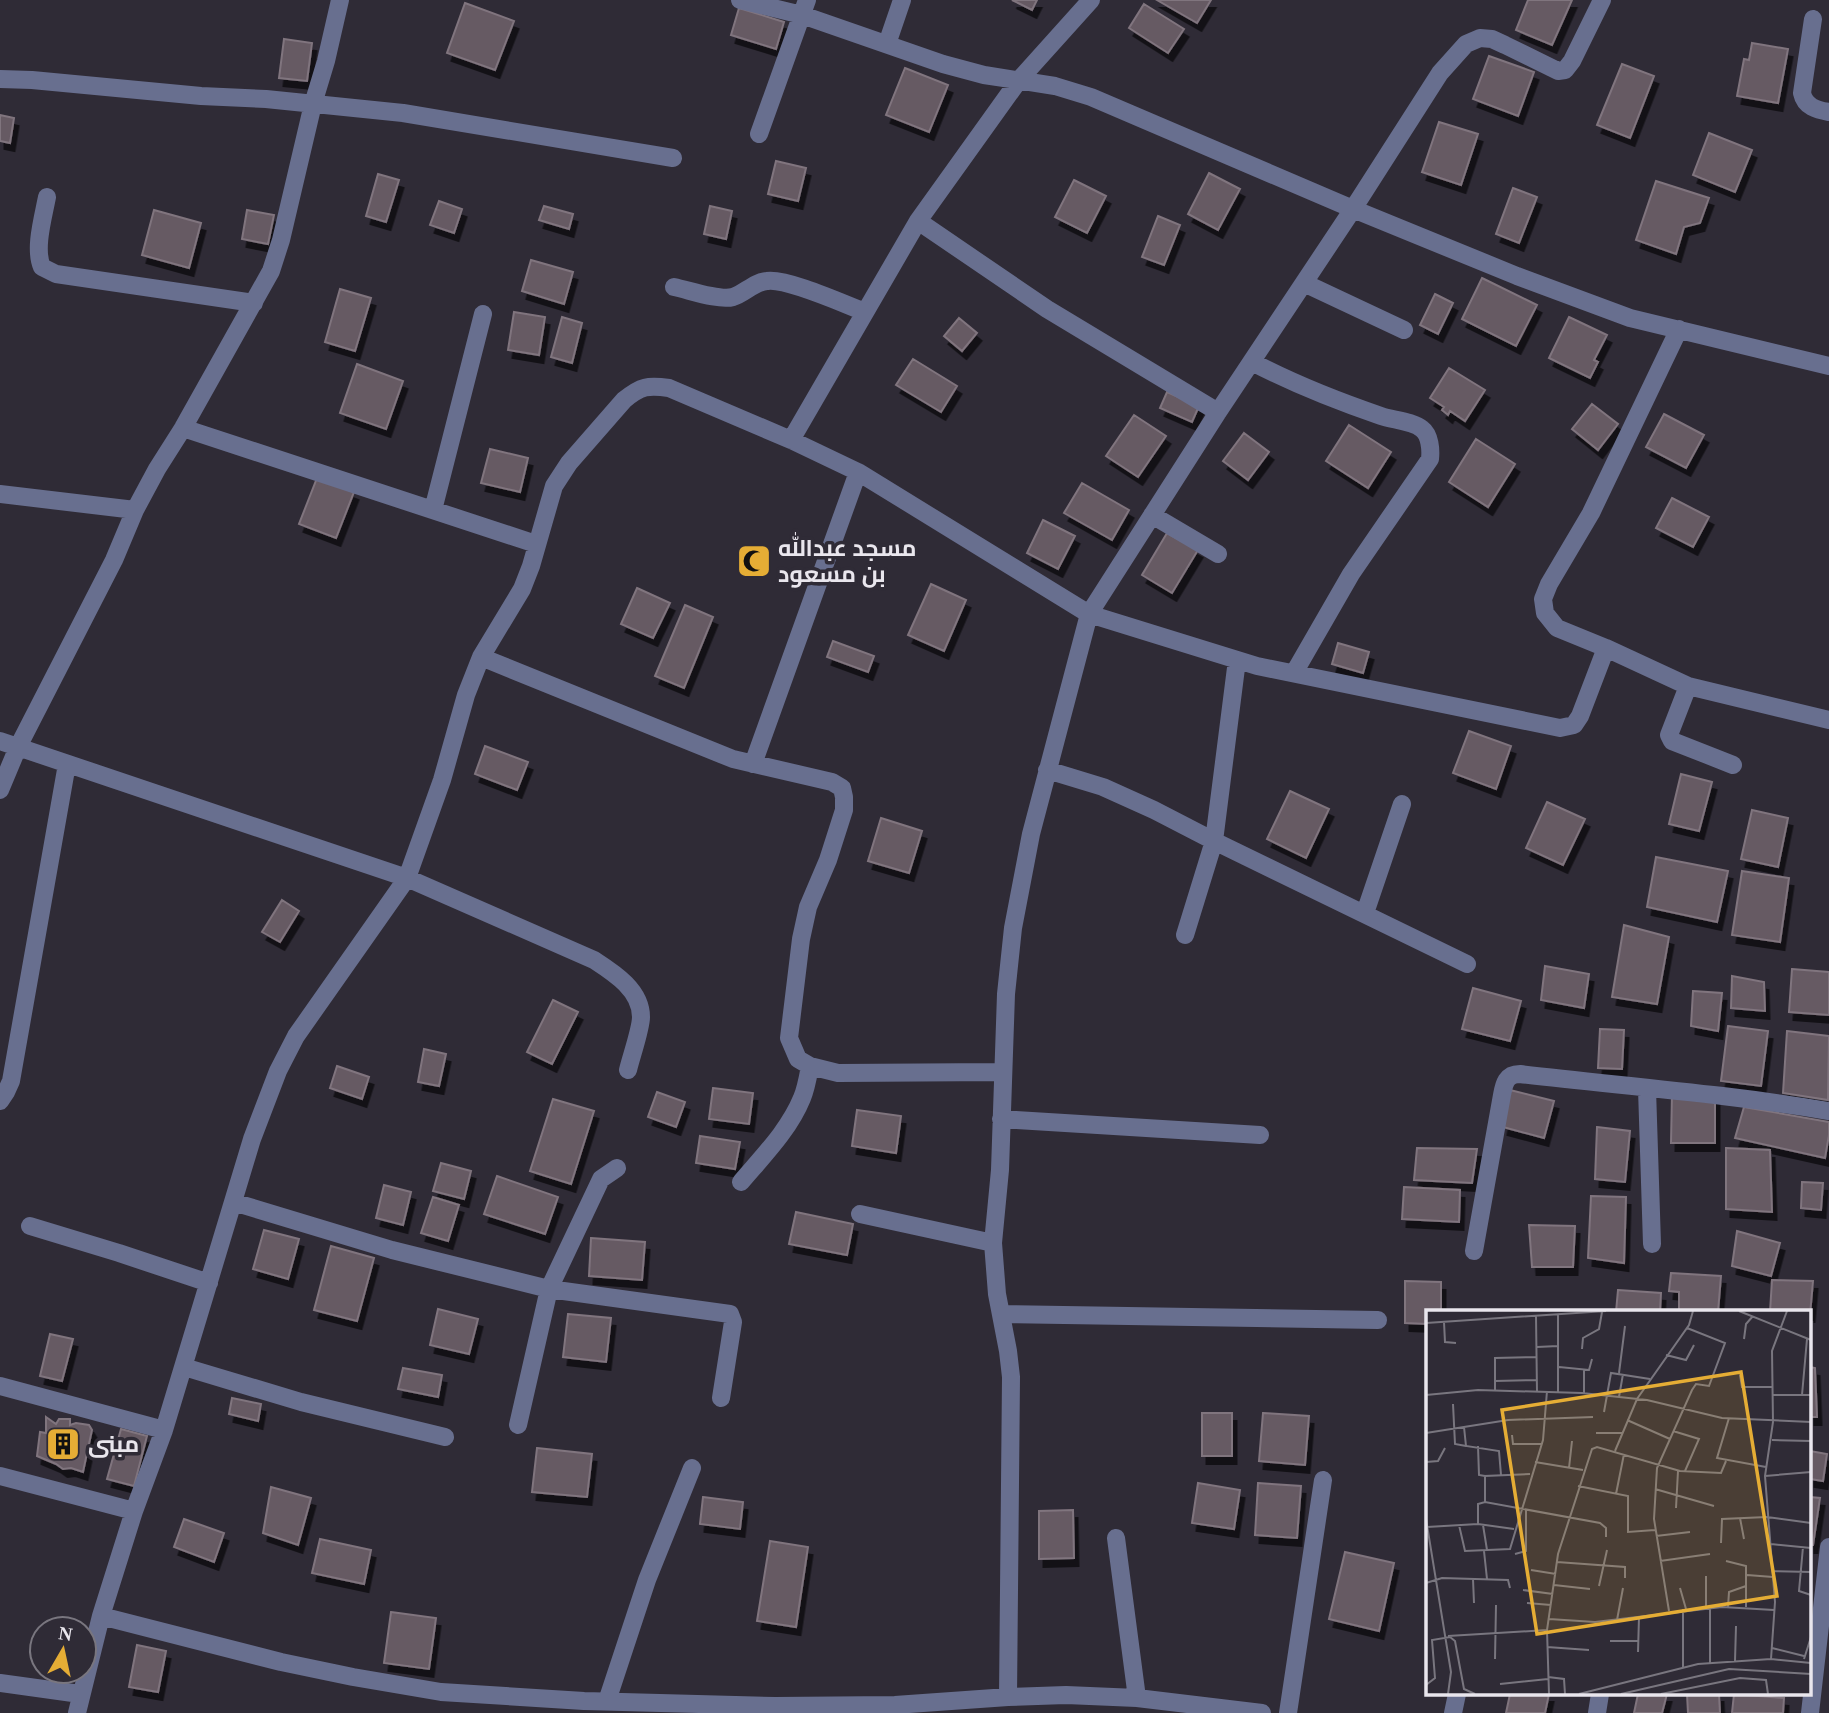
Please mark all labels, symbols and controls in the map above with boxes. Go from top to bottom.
place label: مسجد عبدالله بن مسعود [778,532,917,588]
mosque icon: مسجد عبدالله بن مسعود [735,542,773,580]
inset map [1426,1310,1812,1696]
building icon: مبنى [44,1425,82,1463]
place label: مبنى [88,1432,139,1458]
north arrow [28,1615,98,1685]
text: N [57,1622,74,1645]

